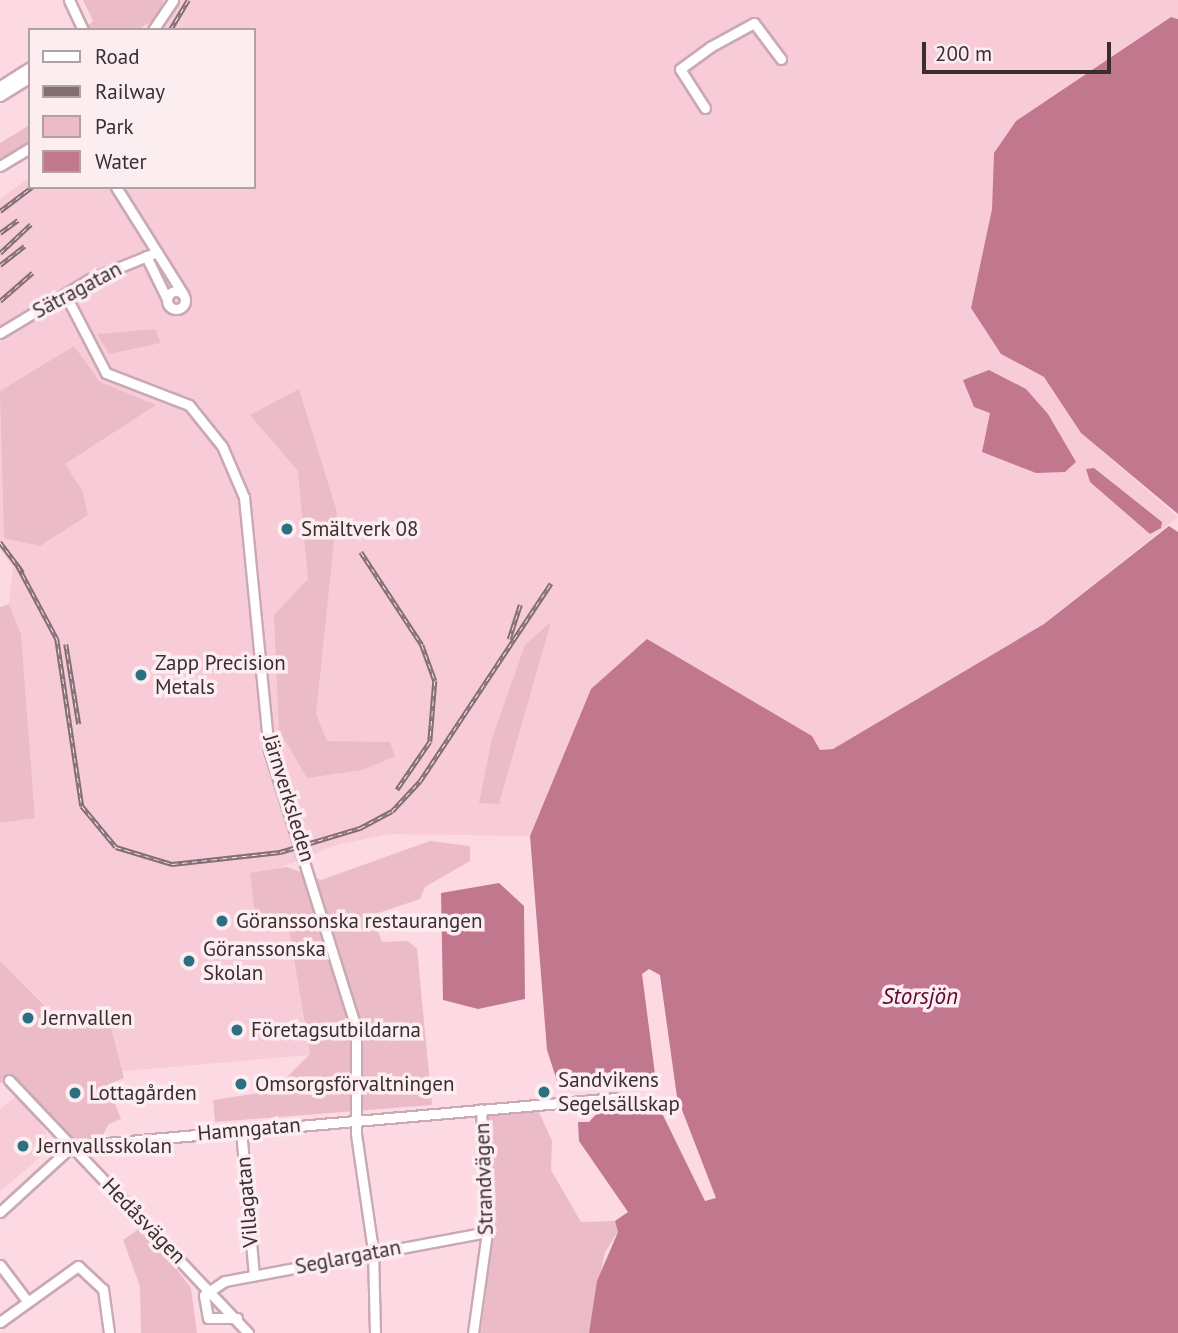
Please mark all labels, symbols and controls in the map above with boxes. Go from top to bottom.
legend [28,28,256,189]
scale bar [926,28,1115,72]
text: 200 m [935,40,992,67]
text: Road [95,43,139,70]
text: Railway [95,78,165,105]
text: Park [95,113,134,140]
text: Water [95,148,147,175]
street label: Sätragatan [28,256,126,324]
place label: Smältverk 08 [301,516,419,542]
marker: Smältverk 08 [279,521,295,537]
place label: Zapp Precision Metals [155,650,286,700]
marker: Zapp Precision Metals [133,667,149,683]
street label: Järnverksleden [258,731,320,865]
place label: Göranssonska restaurangen [236,908,482,934]
marker: Göranssonska restaurangen [214,913,230,929]
place label: Göranssonska Skolan [203,936,326,986]
marker: Göranssonska Skolan [181,953,197,969]
water label: Storsjön [882,982,958,1010]
place label: Jernvallen [42,1005,132,1031]
marker: Jernvallen [20,1010,36,1026]
place label: Företagsutbildarna [251,1017,421,1043]
marker: Företagsutbildarna [229,1022,245,1038]
place label: Sandvikens Segelsällskap [558,1067,680,1117]
place label: Omsorgsförvaltningen [255,1071,454,1097]
marker: Omsorgsförvaltningen [233,1076,249,1092]
place label: Lottagården [89,1080,197,1106]
marker: Sandvikens Segelsällskap [536,1084,552,1100]
marker: Lottagården [67,1085,83,1101]
street label: Hamngatan [196,1112,302,1146]
street label: Strandvägen [469,1122,499,1236]
place label: Jernvallsskolan [37,1133,172,1159]
marker: Jernvallsskolan [15,1138,31,1154]
street label: Villagatan [230,1156,264,1248]
street label: Hedåsvägen [97,1173,191,1269]
street label: Seglargatan [293,1234,403,1280]

